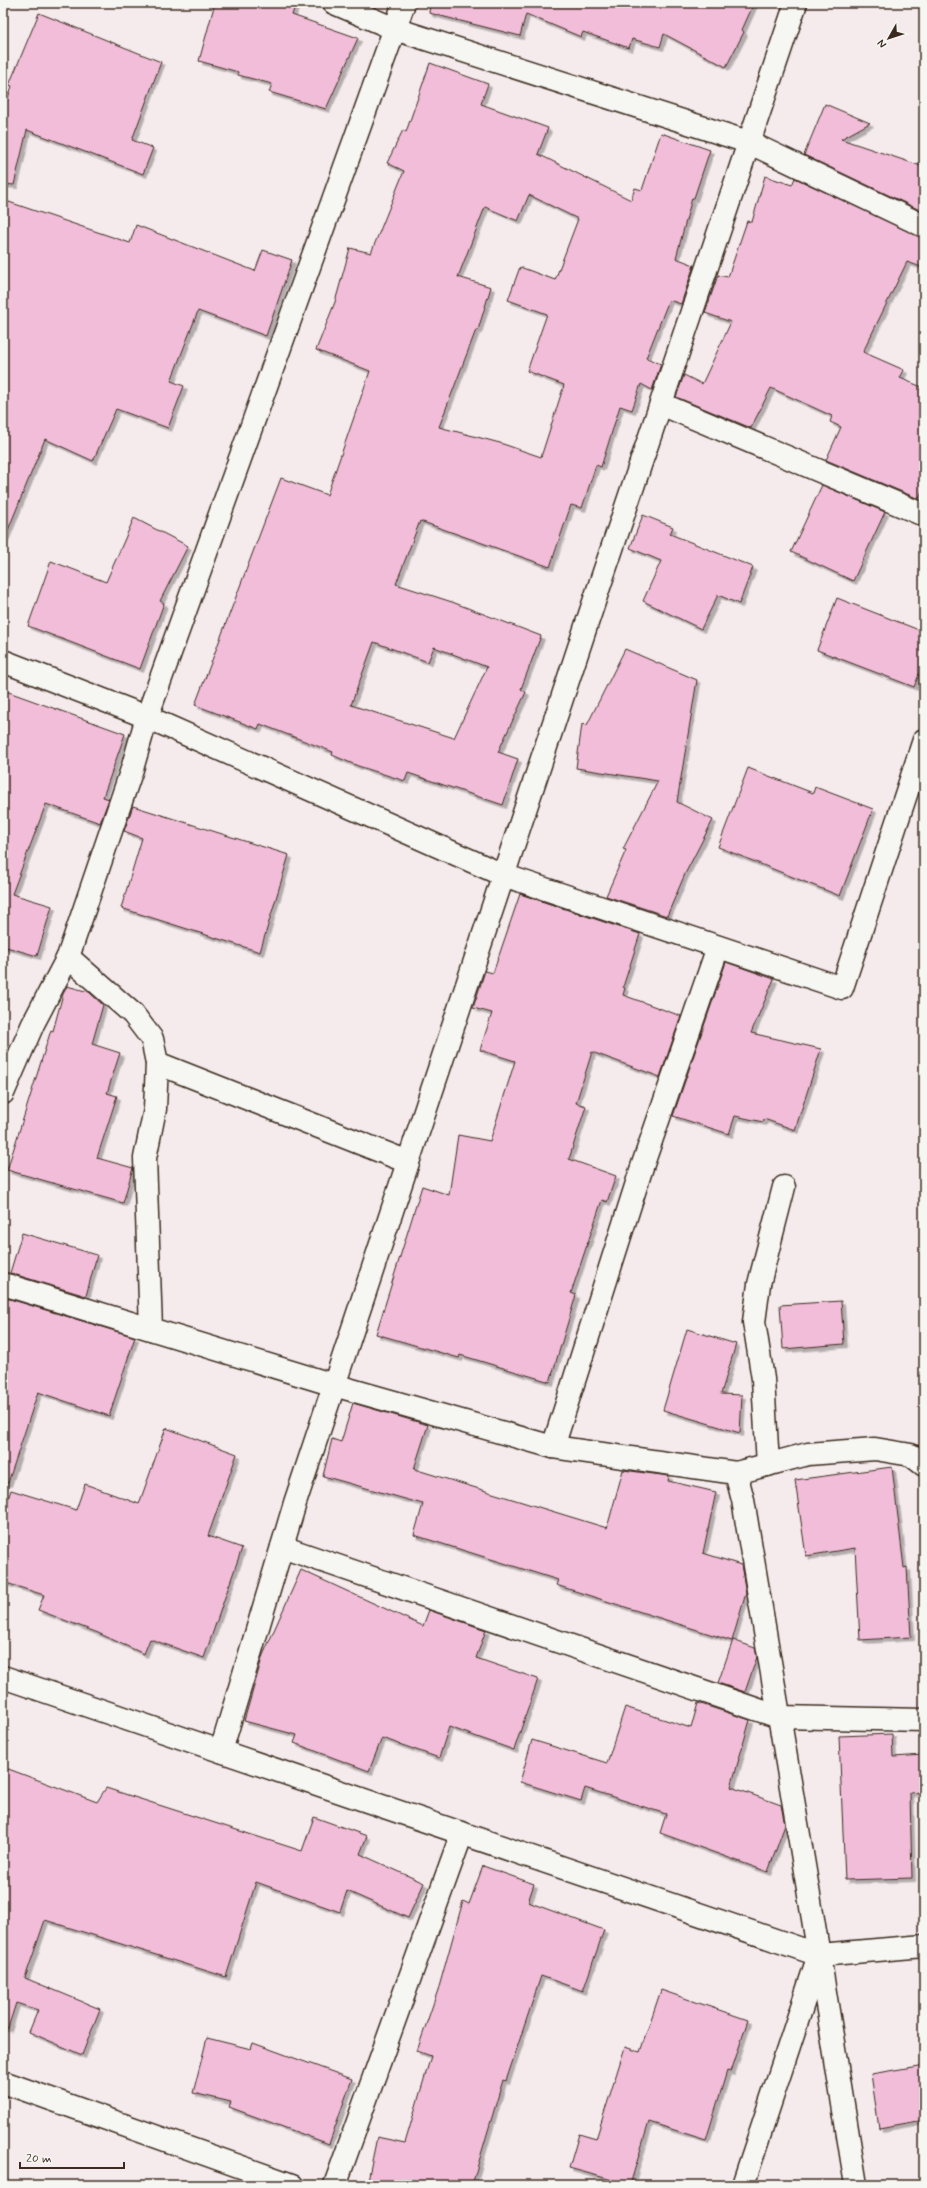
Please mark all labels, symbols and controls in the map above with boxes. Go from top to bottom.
north arrow [869,18,909,58]
text: N [874,36,890,51]
scale bar [20,2144,124,2170]
text: 20 m [26,2151,52,2167]

